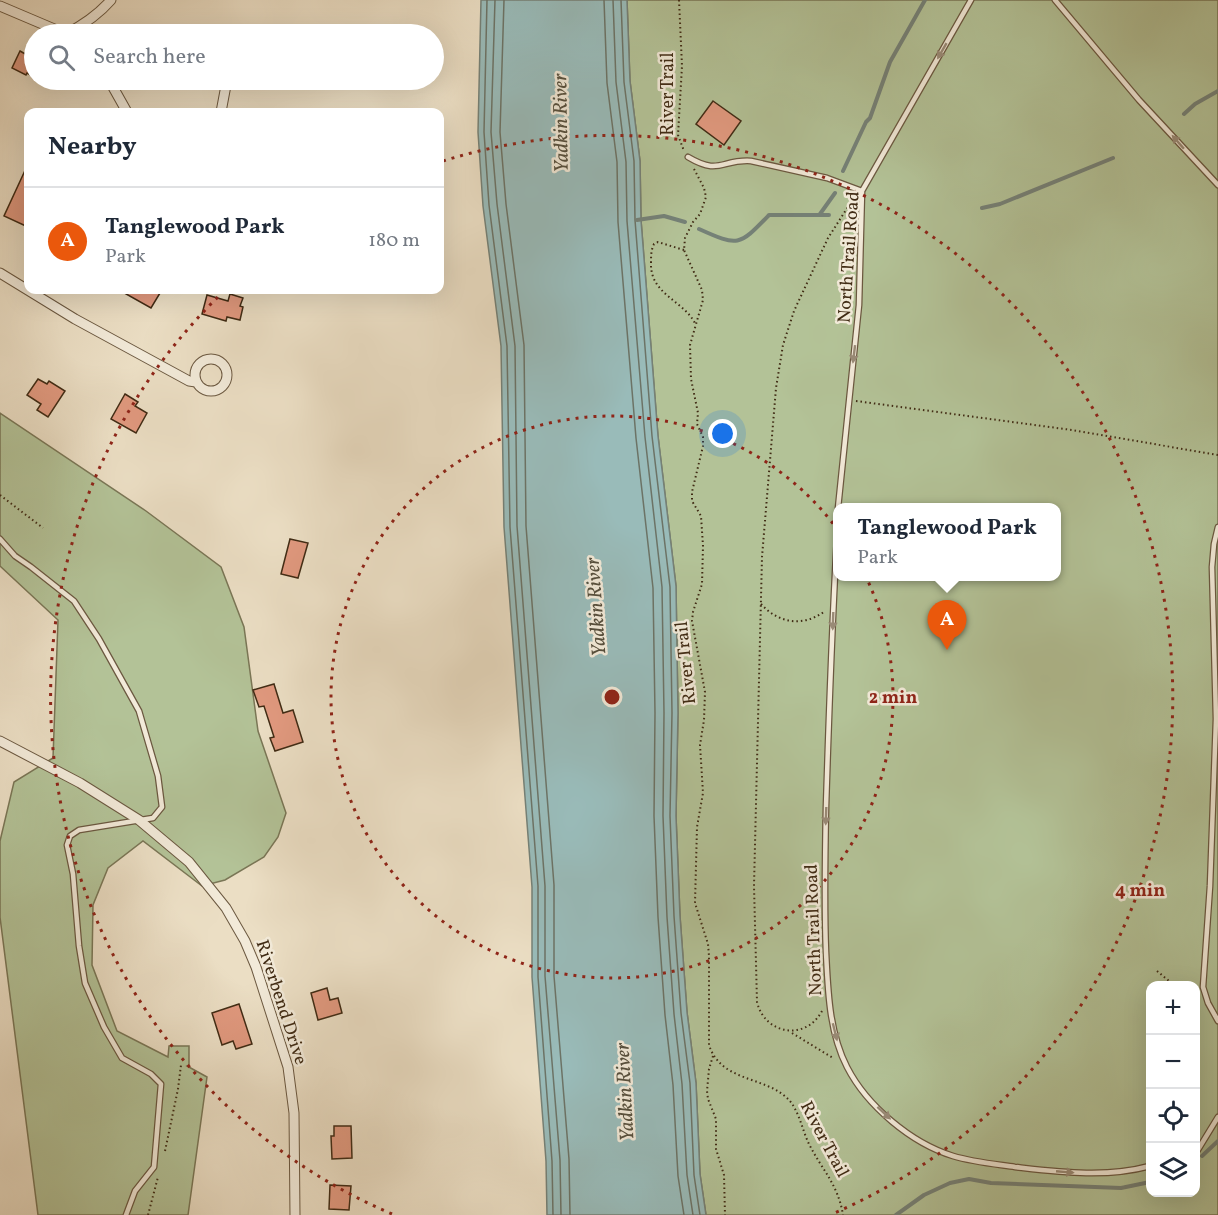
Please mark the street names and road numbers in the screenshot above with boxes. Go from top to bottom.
street label: River Trail [656,52,681,136]
street label: North Trail Road [832,190,867,324]
street label: River Trail [670,620,703,706]
street label: North Trail Road [800,864,829,996]
street label: Riverbend Drive [249,937,313,1068]
street label: River Trail [793,1097,854,1182]

